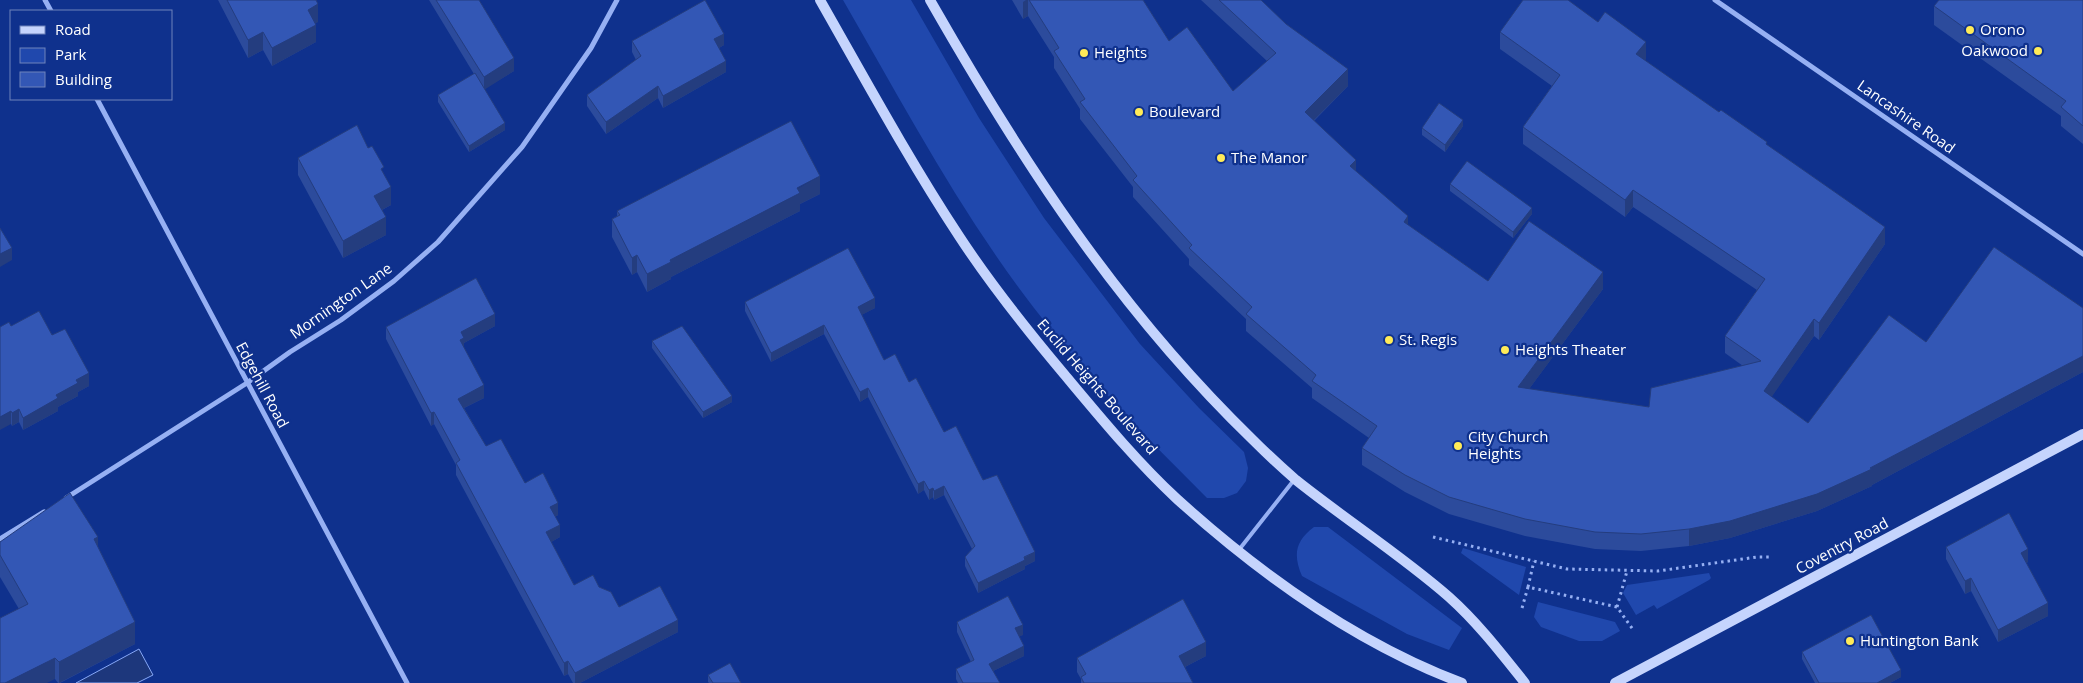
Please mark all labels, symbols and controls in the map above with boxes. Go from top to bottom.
legend [10,10,172,100]
text: Road [55,19,91,39]
place label: Orono [1980,19,2025,39]
marker: Orono [1964,24,1976,36]
place label: Oakwood [1961,40,2028,60]
place label: Heights [1094,42,1147,62]
text: Park [55,44,86,64]
marker: Oakwood [2032,45,2044,57]
marker: Heights [1078,47,1090,59]
text: Building [55,69,112,89]
street label: Lancashire Road [1854,75,1960,157]
place label: Boulevard [1149,101,1220,121]
marker: Boulevard [1133,106,1145,118]
place label: The Manor [1231,147,1307,167]
marker: The Manor [1215,152,1227,164]
street label: Mornington Lane [285,258,395,343]
street label: Euclid Heights Boulevard [1033,314,1162,458]
place label: St. Regis [1399,329,1457,349]
marker: St. Regis [1383,334,1395,346]
street label: Edgehill Road [232,338,294,431]
place label: Heights Theater [1515,339,1626,359]
marker: Heights Theater [1499,344,1511,356]
place label: City Church Heights [1468,426,1548,463]
marker: City Church Heights [1452,440,1464,452]
street label: Coventry Road [1792,512,1891,578]
place label: Huntington Bank [1860,630,1979,650]
marker: Huntington Bank [1844,635,1856,647]

